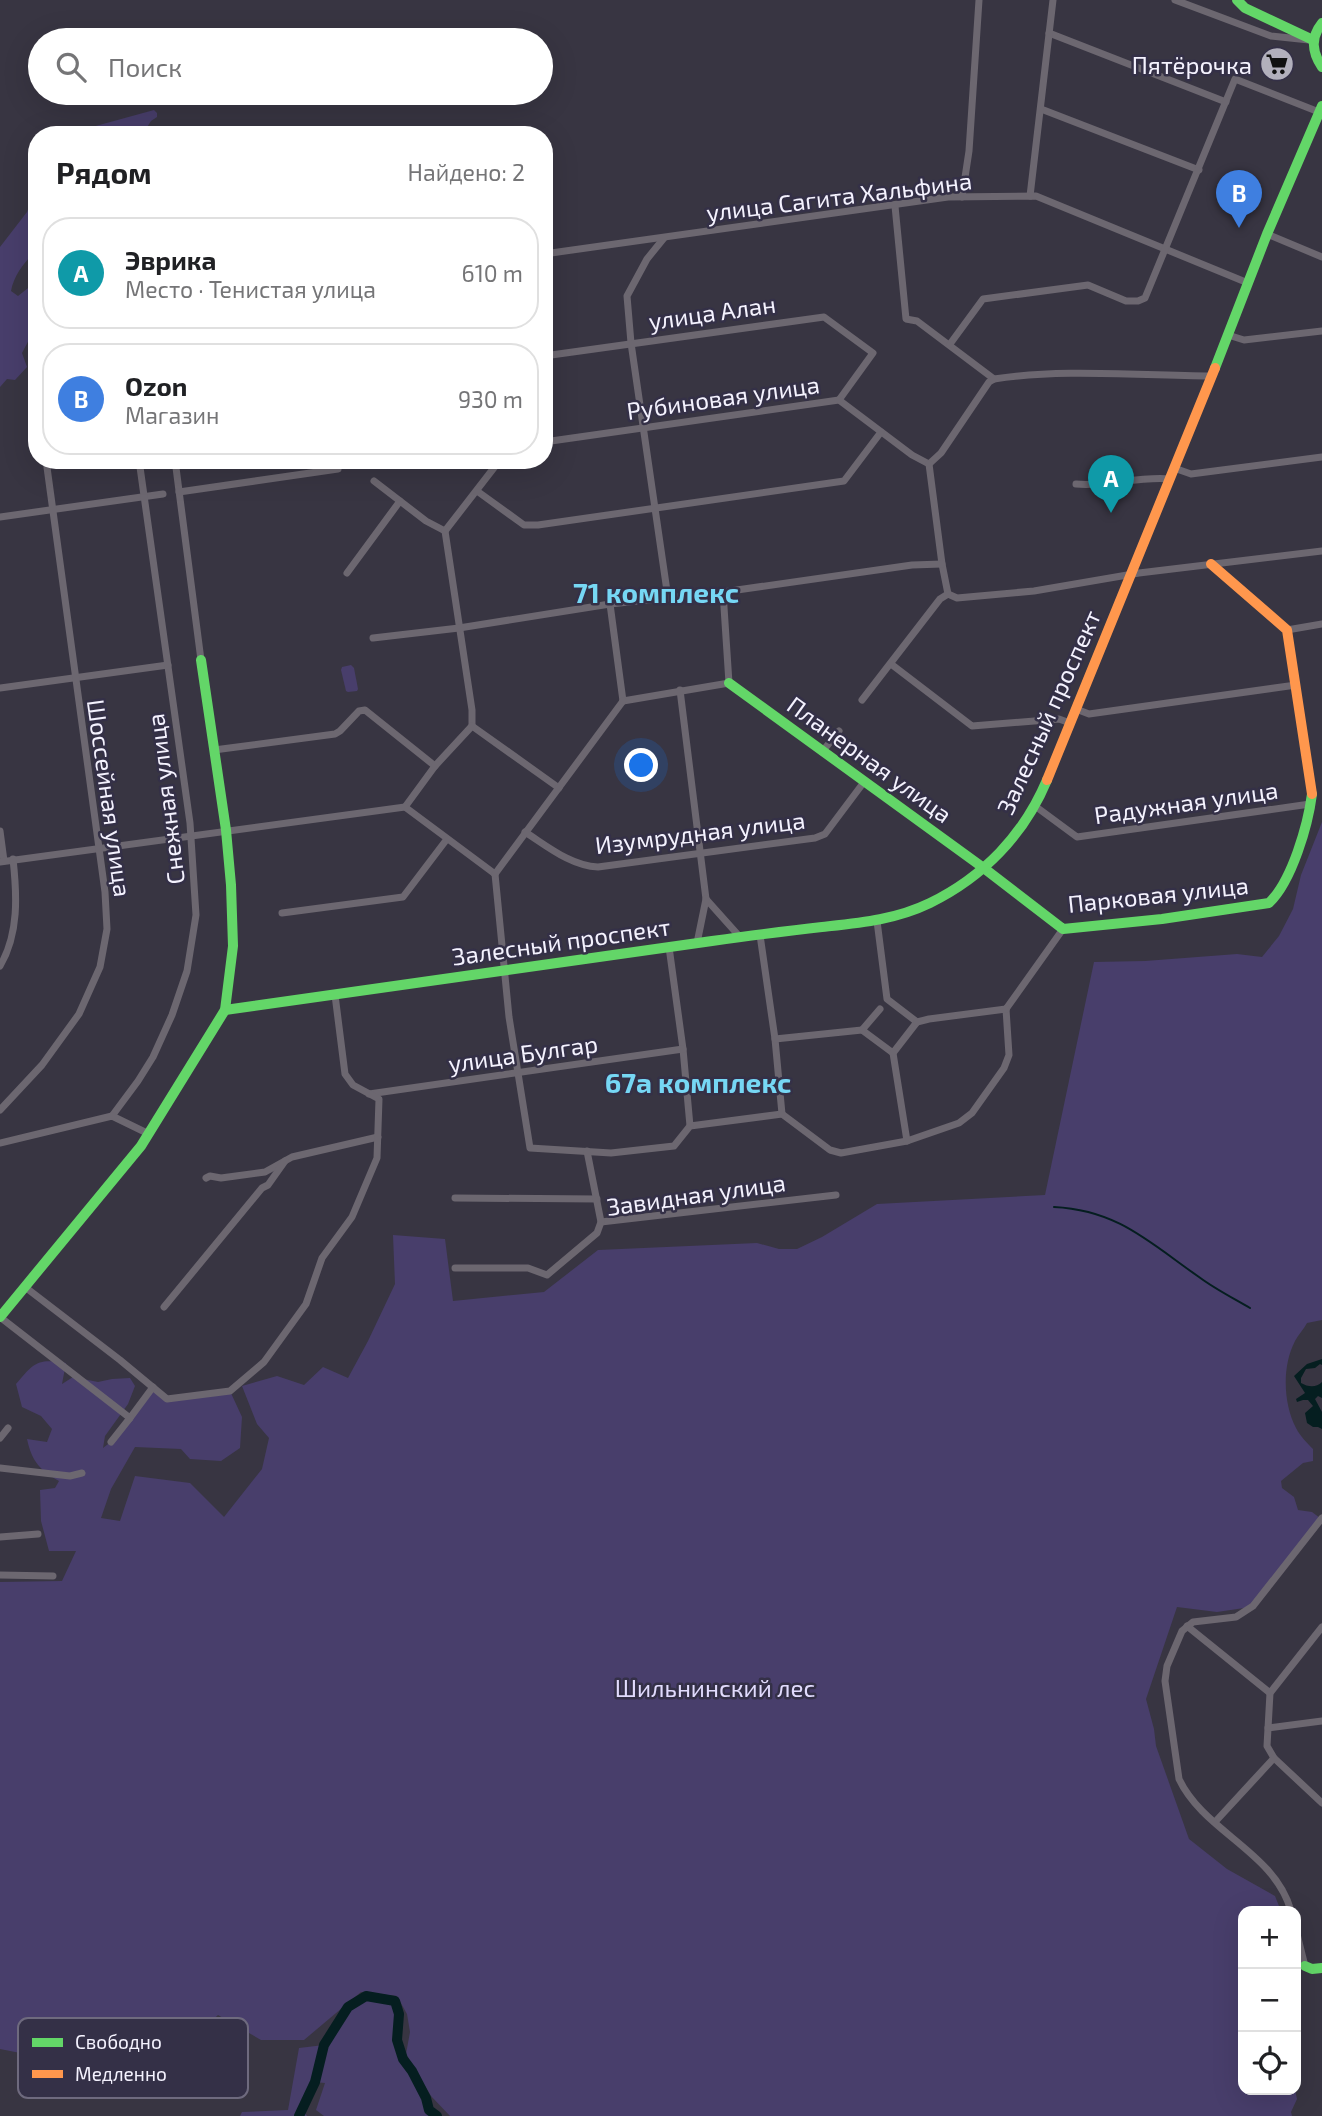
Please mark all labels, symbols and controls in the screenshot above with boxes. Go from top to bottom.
search box [28,28,553,105]
supermarket icon: Пятёрочка [1258,45,1296,83]
icon: search [52,48,90,86]
place label: Пятёрочка [1132,50,1252,79]
text: Поиск [108,51,182,82]
text: Рядом [56,154,152,190]
text: Найдено: 2 [408,158,525,186]
street label: улица Сагита Хальфина [705,165,974,228]
pin: B [1216,170,1262,228]
text: Эврика [125,244,216,275]
text: A [73,259,89,287]
text: 610 m [462,259,523,287]
text: Место · Тенистая улица [125,275,376,303]
street label: улица Алан [647,289,778,336]
street label: Рубиновая улица [625,369,821,426]
text: Ozon [125,370,187,401]
text: B [74,385,88,413]
text: 930 m [458,385,523,413]
text: Магазин [125,401,219,429]
pin: A [1088,455,1134,513]
district label: 71 комплекс [573,575,739,609]
street label: Залесный проспект [990,605,1106,818]
street label: Планерная улица [781,690,958,829]
street label: Шоссейная улица [81,697,138,899]
street label: Снежная улица [140,712,191,886]
your location [624,748,658,782]
street label: Радужная улица [1092,775,1280,830]
street label: Изумрудная улица [593,805,807,860]
street label: Парковая улица [1066,870,1250,919]
street label: Залесный проспект [450,911,672,971]
street label: улица Булгар [447,1028,600,1079]
district label: 67а комплекс [605,1065,791,1099]
street label: Завидная улица [605,1167,788,1222]
park label: Шильнинский лес [615,1673,815,1702]
map controls [1238,1906,1301,2095]
button: + [1238,1906,1301,1969]
button: − [1238,1969,1301,2032]
legend [18,2018,248,2098]
text: Свободно [75,2030,162,2053]
button: locate [1238,2032,1301,2095]
text: Медленно [75,2062,167,2085]

